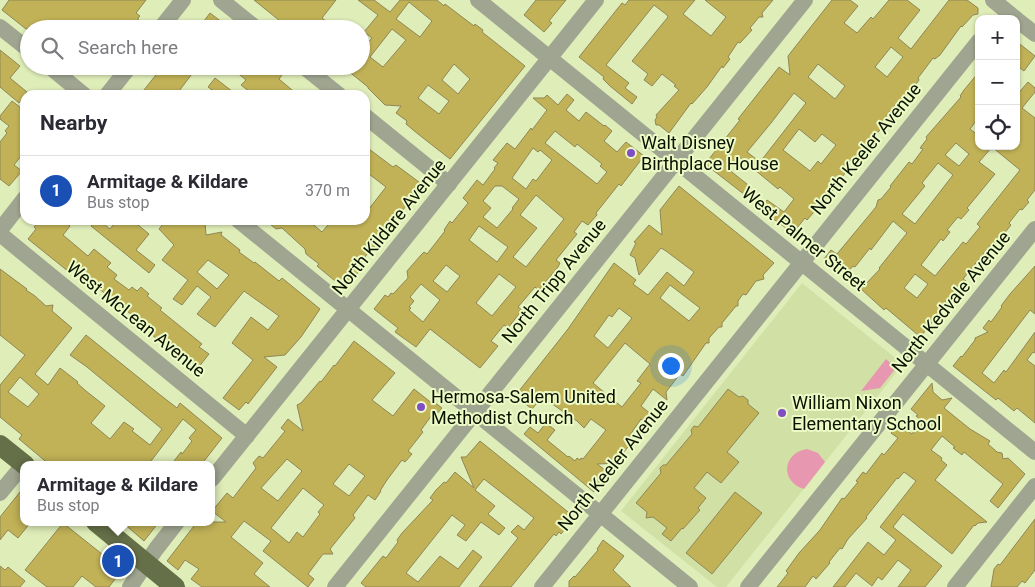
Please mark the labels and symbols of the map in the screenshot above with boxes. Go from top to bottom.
street label: North Keeler Avenue [806,79,925,219]
place label: Walt Disney Birthplace House [641,132,779,174]
marker: Walt Disney Birthplace House [625,147,637,159]
street label: North Kildare Avenue [327,155,450,299]
street label: West Palmer Street [738,182,871,295]
street label: North Tripp Avenue [497,214,610,347]
street label: North Kedvale Avenue [887,227,1014,377]
street label: West McLean Avenue [63,256,210,381]
your location [658,353,684,379]
place label: Hermosa-Salem United Methodist Church [431,386,616,428]
place label: William Nixon Elementary School [792,392,941,434]
street label: North Keeler Avenue [553,395,672,535]
marker: Hermosa-Salem United Methodist Church [415,401,427,413]
marker: William Nixon Elementary School [776,407,788,419]
pin: 1 [102,542,134,580]

